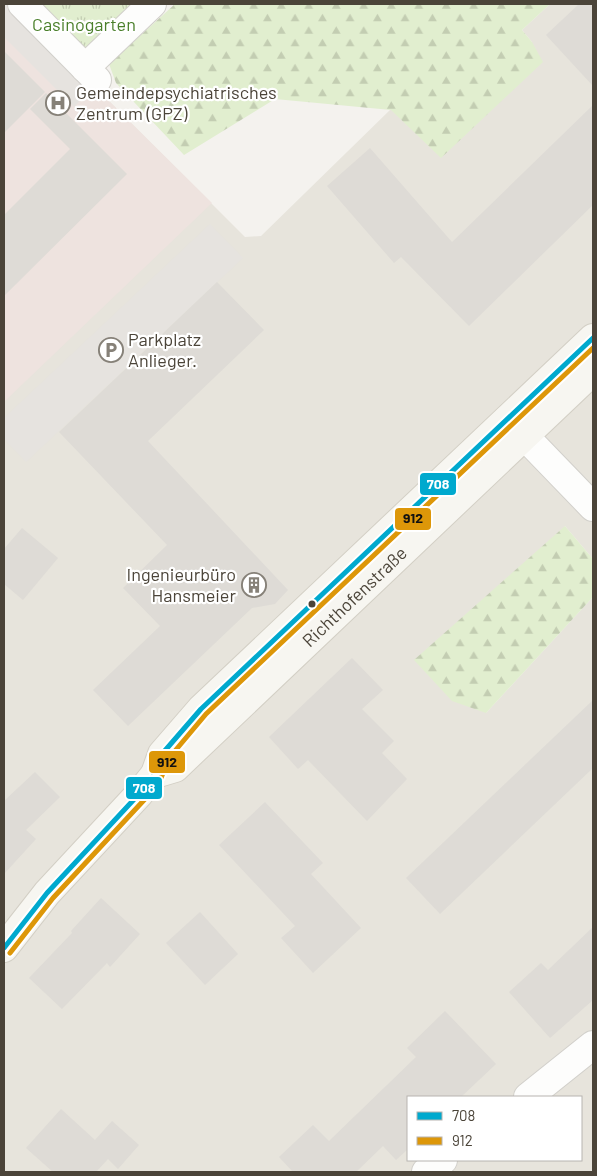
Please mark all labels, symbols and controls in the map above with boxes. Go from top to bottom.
park label: Casinogarten [32,13,136,35]
place label: Gemeindepsychiatrisches Zentrum (GPZ) [76,81,277,124]
hospital icon: Gemeindepsychiatrisches Zentrum (GPZ) [45,90,71,116]
place label: Parkplatz Anlieger. [128,328,201,371]
parking icon: Parkplatz Anlieger. [98,337,124,363]
line badge: 708 [419,472,457,496]
text: 708 [427,475,450,492]
line badge: 912 [394,507,432,531]
text: 912 [403,509,423,526]
street label: Richthofenstraße [297,542,411,651]
place label: Ingenieurbüro Hansmeier [127,563,236,606]
building icon: Ingenieurbüro Hansmeier [241,572,267,598]
unlabelled marker [307,599,317,609]
line badge: 912 [148,750,186,774]
text: 912 [157,753,177,770]
line badge: 708 [125,776,163,800]
text: 708 [133,779,156,796]
legend [407,1096,582,1161]
text: 708 [452,1106,475,1124]
text: 912 [452,1131,473,1149]

